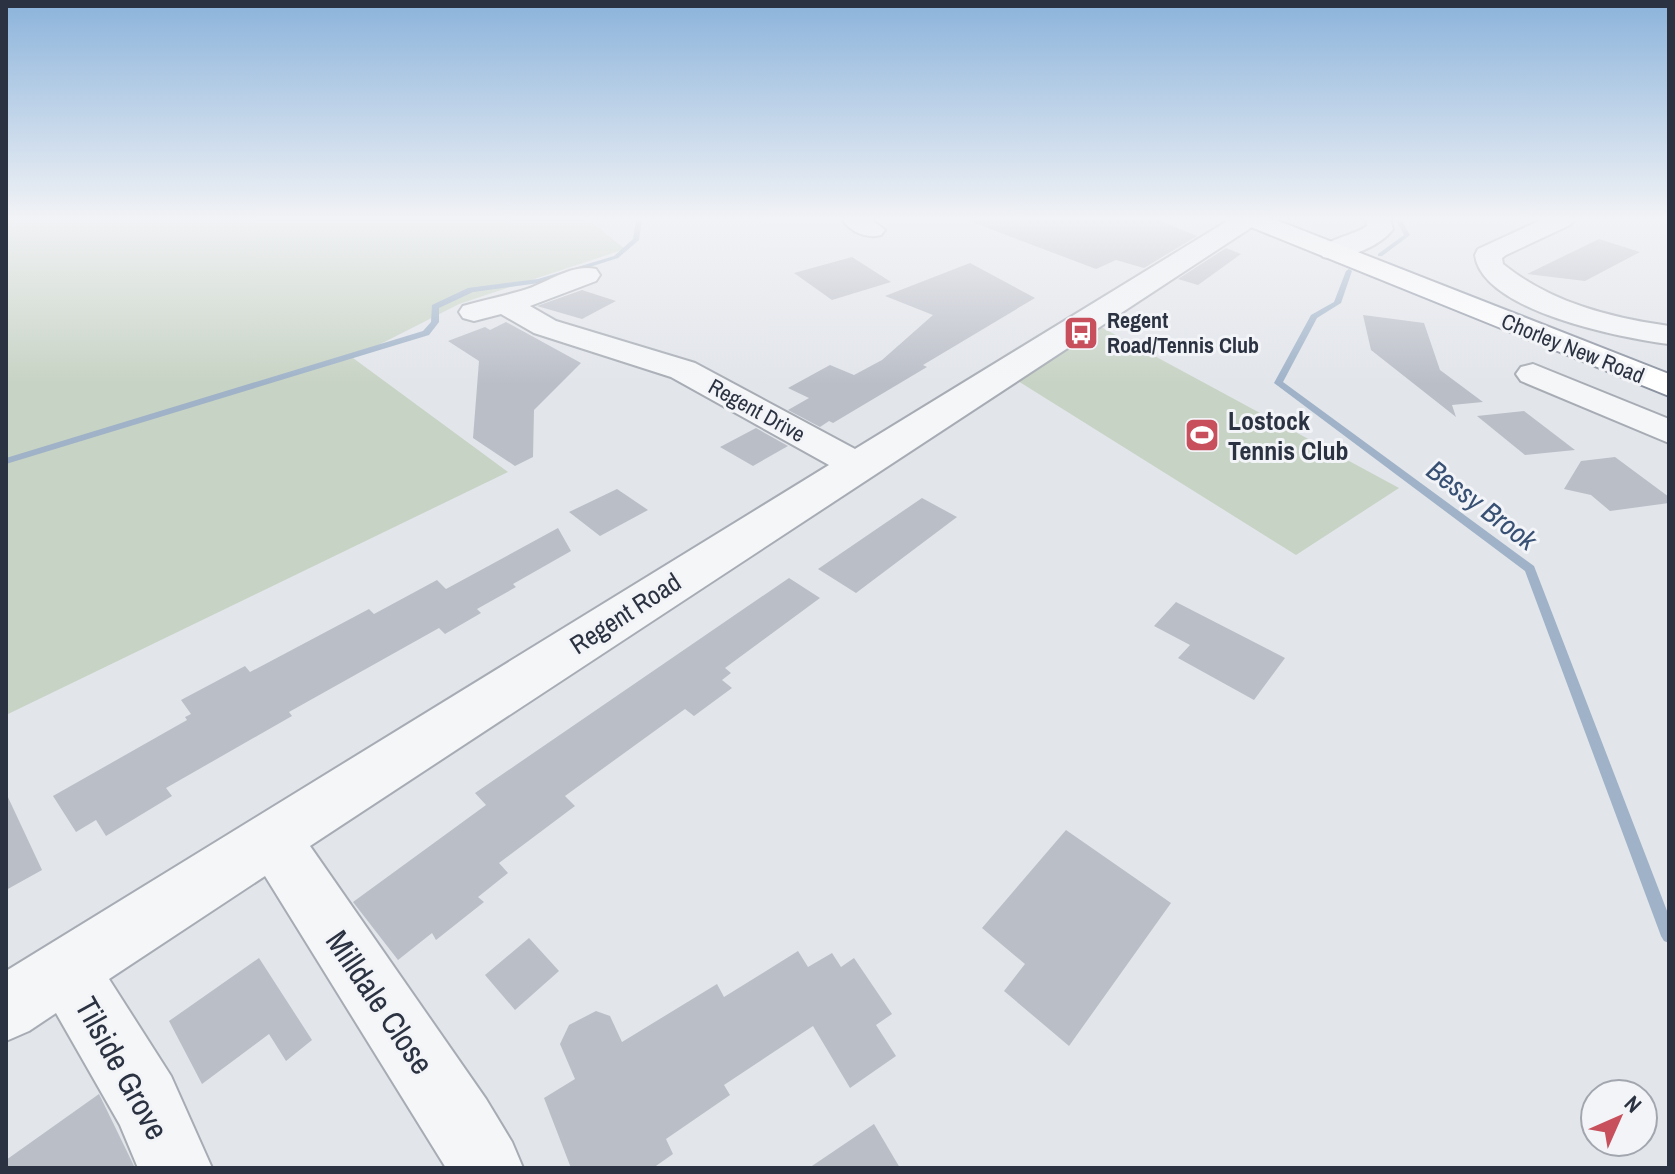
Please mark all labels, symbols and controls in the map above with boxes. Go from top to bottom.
place label: Regent Road/Tennis Club [1107,305,1259,360]
street label: Chorley New Road [1497,306,1649,390]
bus stop icon: Regent Road/Tennis Club [1062,314,1100,352]
street label: Regent Drive [703,371,811,449]
place label: Lostock Tennis Club [1228,403,1348,468]
sports icon: Lostock Tennis Club [1183,416,1221,454]
water label: Bessy Brook [1419,451,1546,560]
street label: Regent Road [563,564,687,662]
street label: Milldale Close [316,922,444,1082]
street label: Tilside Grove [65,989,179,1147]
north arrow [1579,1078,1659,1158]
text: N [1618,1089,1648,1119]

